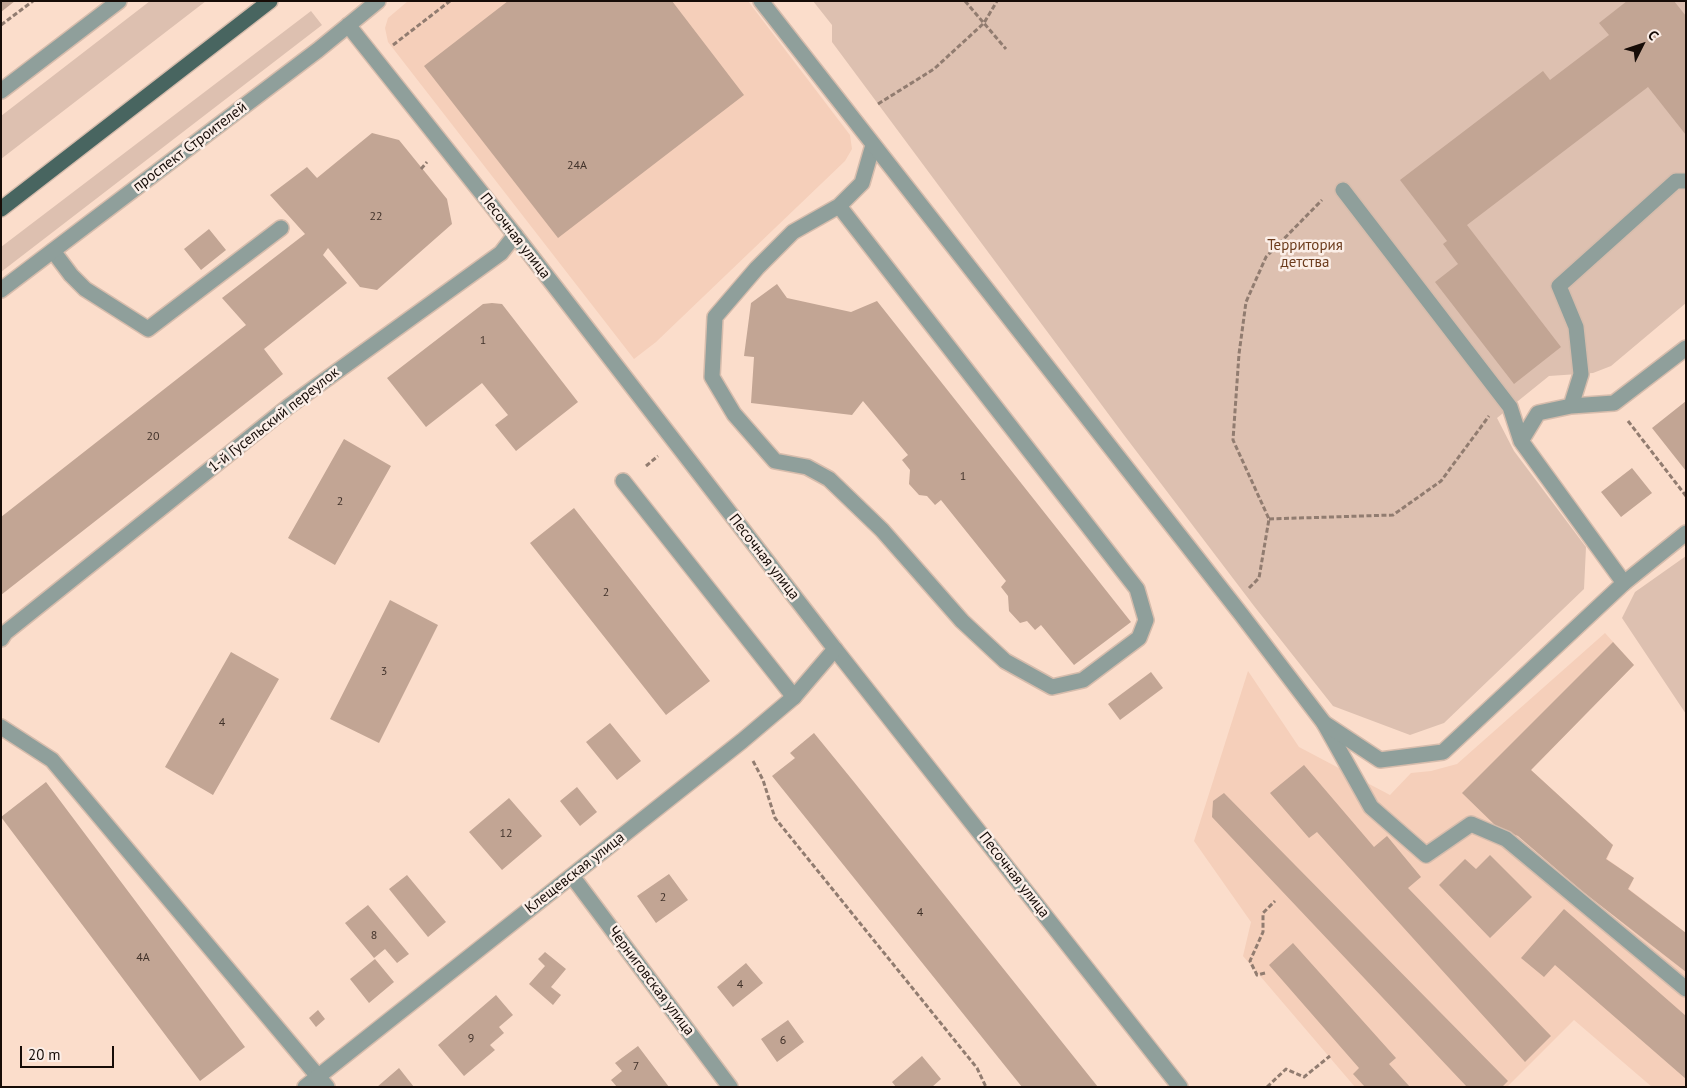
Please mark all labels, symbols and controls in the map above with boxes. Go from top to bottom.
north arrow [1617,20,1667,70]
text: С [1644,26,1663,44]
street label: проспект Строителей [129,98,251,196]
house number: 24А [567,159,587,173]
street label: Песочная улица [476,189,554,283]
house number: 22 [369,210,383,224]
park label: Территория детства [1267,237,1343,272]
house number: 1 [480,334,486,348]
street label: 1-й Гусельский переулок [205,363,343,477]
house number: 20 [146,430,160,444]
house number: 1 [960,470,966,484]
house number: 2 [337,495,343,509]
street label: Песочная улица [725,510,803,604]
house number: 2 [603,586,609,600]
house number: 3 [381,665,387,679]
house number: 4 [219,716,225,730]
house number: 12 [499,827,513,841]
street label: Песочная улица [975,828,1053,922]
street label: Клещевская улица [522,829,628,917]
house number: 2 [660,891,666,905]
house number: 4 [917,906,923,920]
street label: Черниговская улица [604,923,698,1039]
house number: 8 [371,929,377,943]
house number: 4А [136,951,150,965]
house number: 4 [737,978,743,992]
house number: 9 [468,1032,474,1046]
house number: 6 [780,1034,786,1048]
scale bar [22,1036,116,1068]
text: 20 m [28,1045,61,1064]
house number: 7 [633,1060,639,1074]

